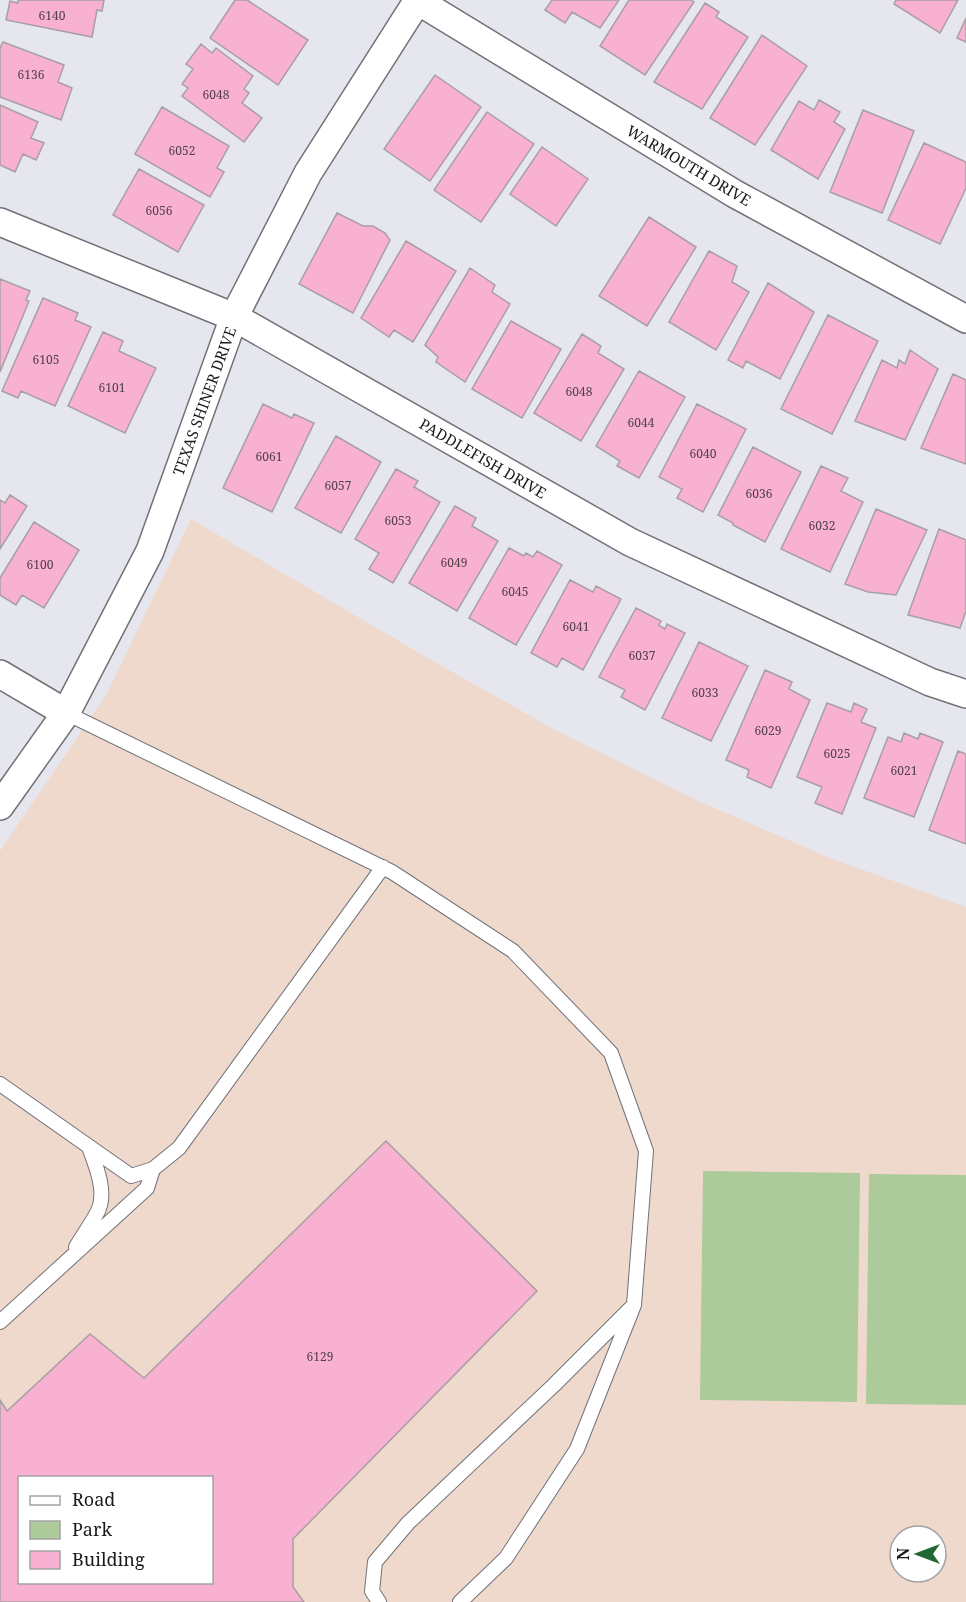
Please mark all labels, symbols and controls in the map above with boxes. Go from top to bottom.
house number: 6140 [39,7,66,24]
house number: 6136 [18,66,45,83]
house number: 6048 [203,86,230,103]
street label: WARMOUTH DRIVE [623,120,755,210]
house number: 6052 [169,142,195,159]
house number: 6056 [146,202,173,219]
street label: TEXAS SHINER DRIVE [168,324,240,478]
house number: 6105 [33,351,59,368]
house number: 6101 [99,379,125,396]
house number: 6048 [566,383,593,400]
street label: PADDLEFISH DRIVE [416,413,550,503]
house number: 6044 [628,414,655,431]
house number: 6040 [690,445,717,462]
house number: 6061 [256,448,282,465]
house number: 6057 [325,477,352,494]
house number: 6036 [746,485,773,502]
house number: 6053 [385,512,412,529]
house number: 6032 [809,517,835,534]
house number: 6049 [441,554,467,571]
house number: 6100 [27,556,54,573]
house number: 6045 [502,583,528,600]
house number: 6041 [563,618,589,635]
house number: 6037 [629,647,656,664]
house number: 6033 [692,684,719,701]
house number: 6029 [755,722,781,739]
house number: 6025 [824,745,850,762]
house number: 6021 [891,762,917,779]
house number: 6129 [307,1348,333,1365]
legend [18,1476,213,1584]
text: Road [72,1487,115,1511]
text: Park [72,1517,112,1541]
north arrow [888,1524,948,1584]
text: Building [72,1547,145,1571]
text: N [892,1547,914,1560]

